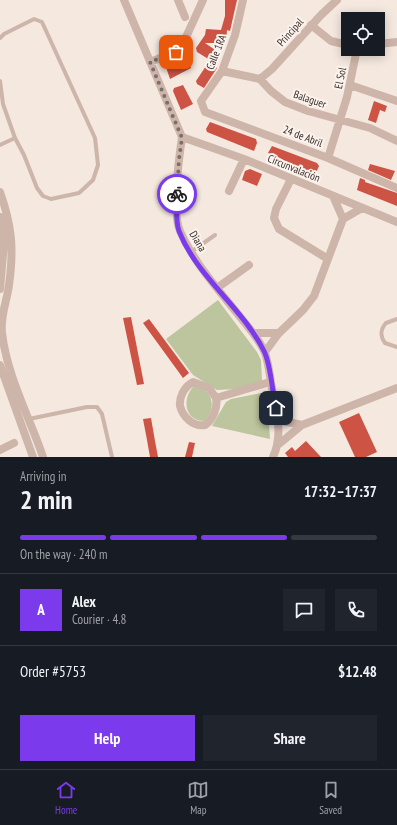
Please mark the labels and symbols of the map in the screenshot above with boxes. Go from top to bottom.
street label: Principal [274,15,307,49]
street label: Calle 1RA [203,32,230,72]
pin [159,35,193,69]
street label: El Sol [331,66,349,90]
street label: Balaguer [292,87,328,111]
street label: 24 de Abril [281,122,325,150]
street label: Circunvalación [266,151,322,185]
courier [157,174,197,214]
street label: Diana [186,228,210,254]
pin [259,391,293,425]

